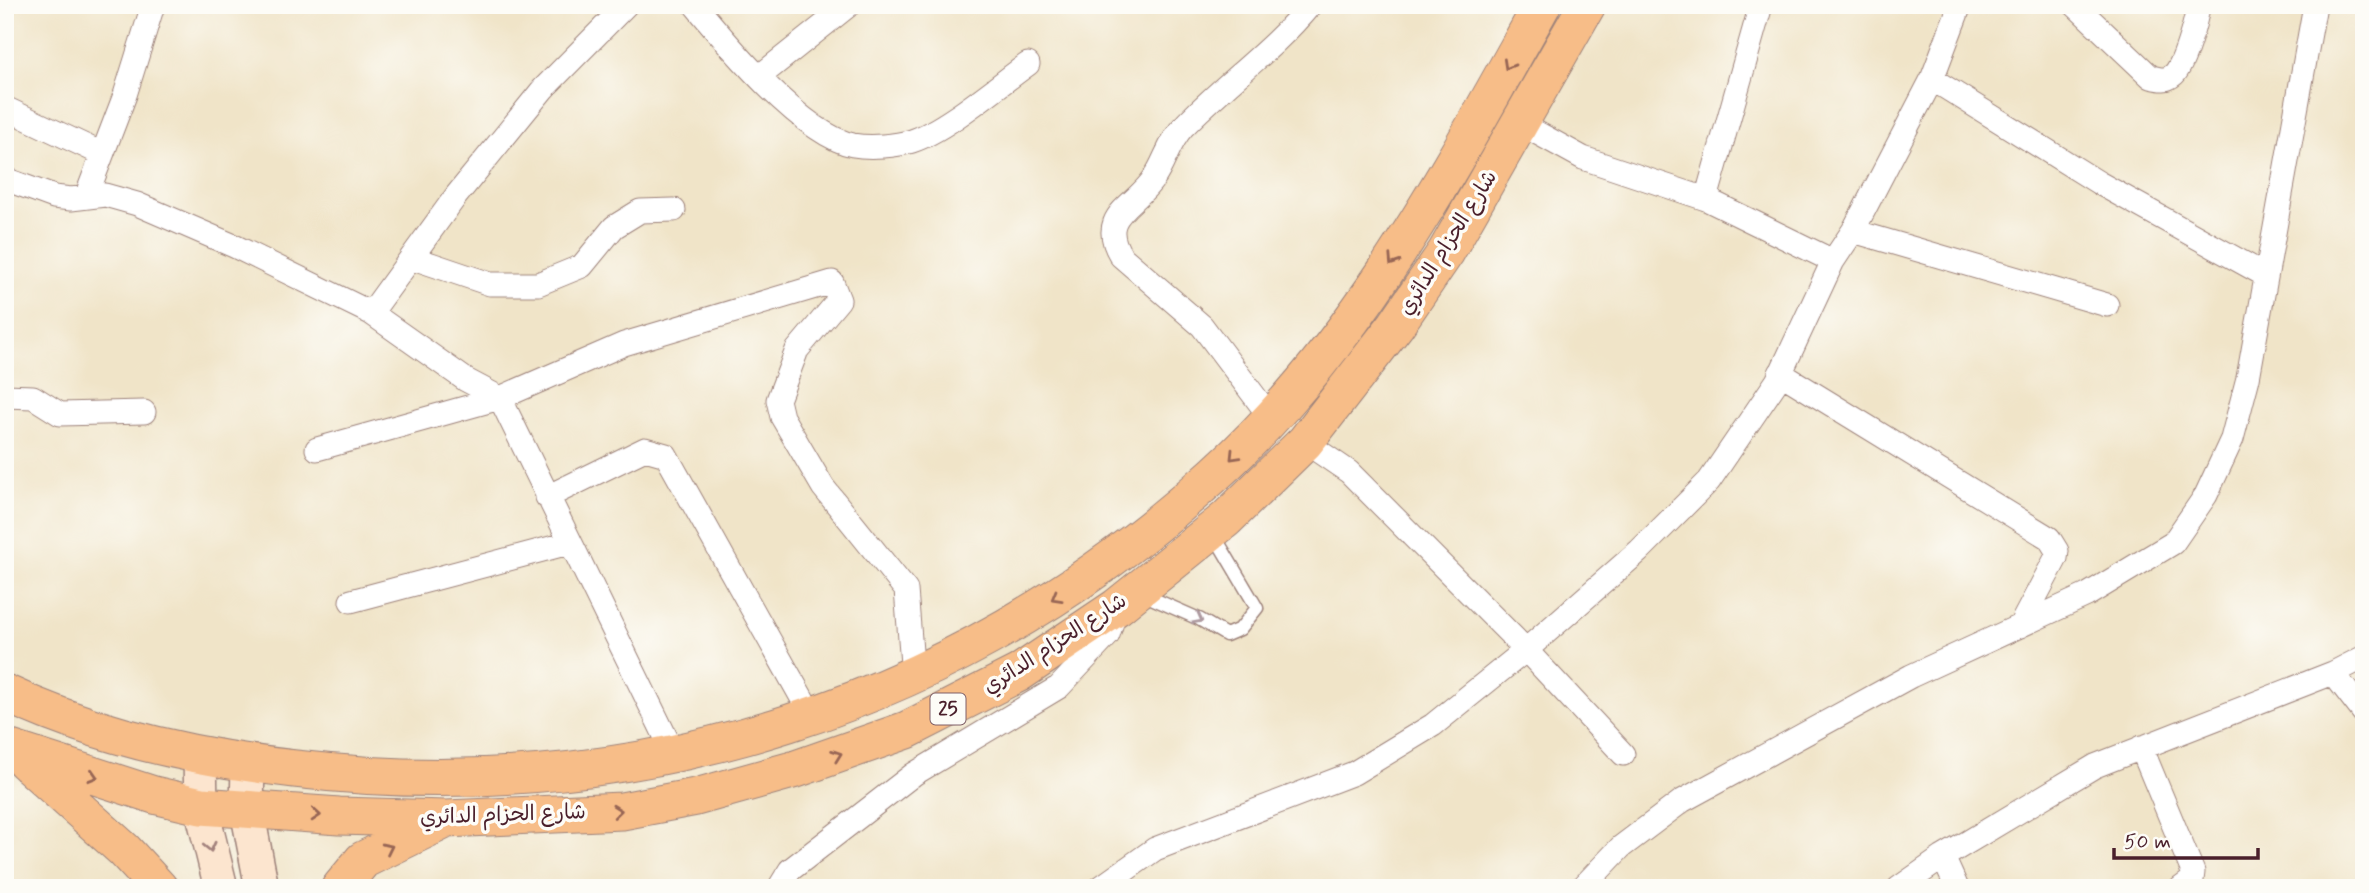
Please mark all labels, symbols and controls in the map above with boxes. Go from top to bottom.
one-way arrow [1504,57,1517,70]
street label: شارع الحزام الدائري [1392,165,1505,321]
one-way arrow [1388,253,1401,266]
one-way arrow [1229,447,1242,460]
street label: شارع الحزام الدائري [978,587,1133,702]
one-way arrow [1051,589,1063,602]
one-way arrow [1191,611,1204,625]
road number: 25 [930,694,965,724]
one-way arrow [830,749,842,763]
one-way arrow [87,767,99,782]
street label: شارع الحزام الدائري [420,798,586,833]
one-way arrow [611,803,623,818]
one-way arrow [311,807,322,822]
scale bar [2114,816,2257,860]
text: 50 m [2124,828,2171,856]
one-way arrow [202,841,216,853]
one-way arrow [381,842,393,856]

